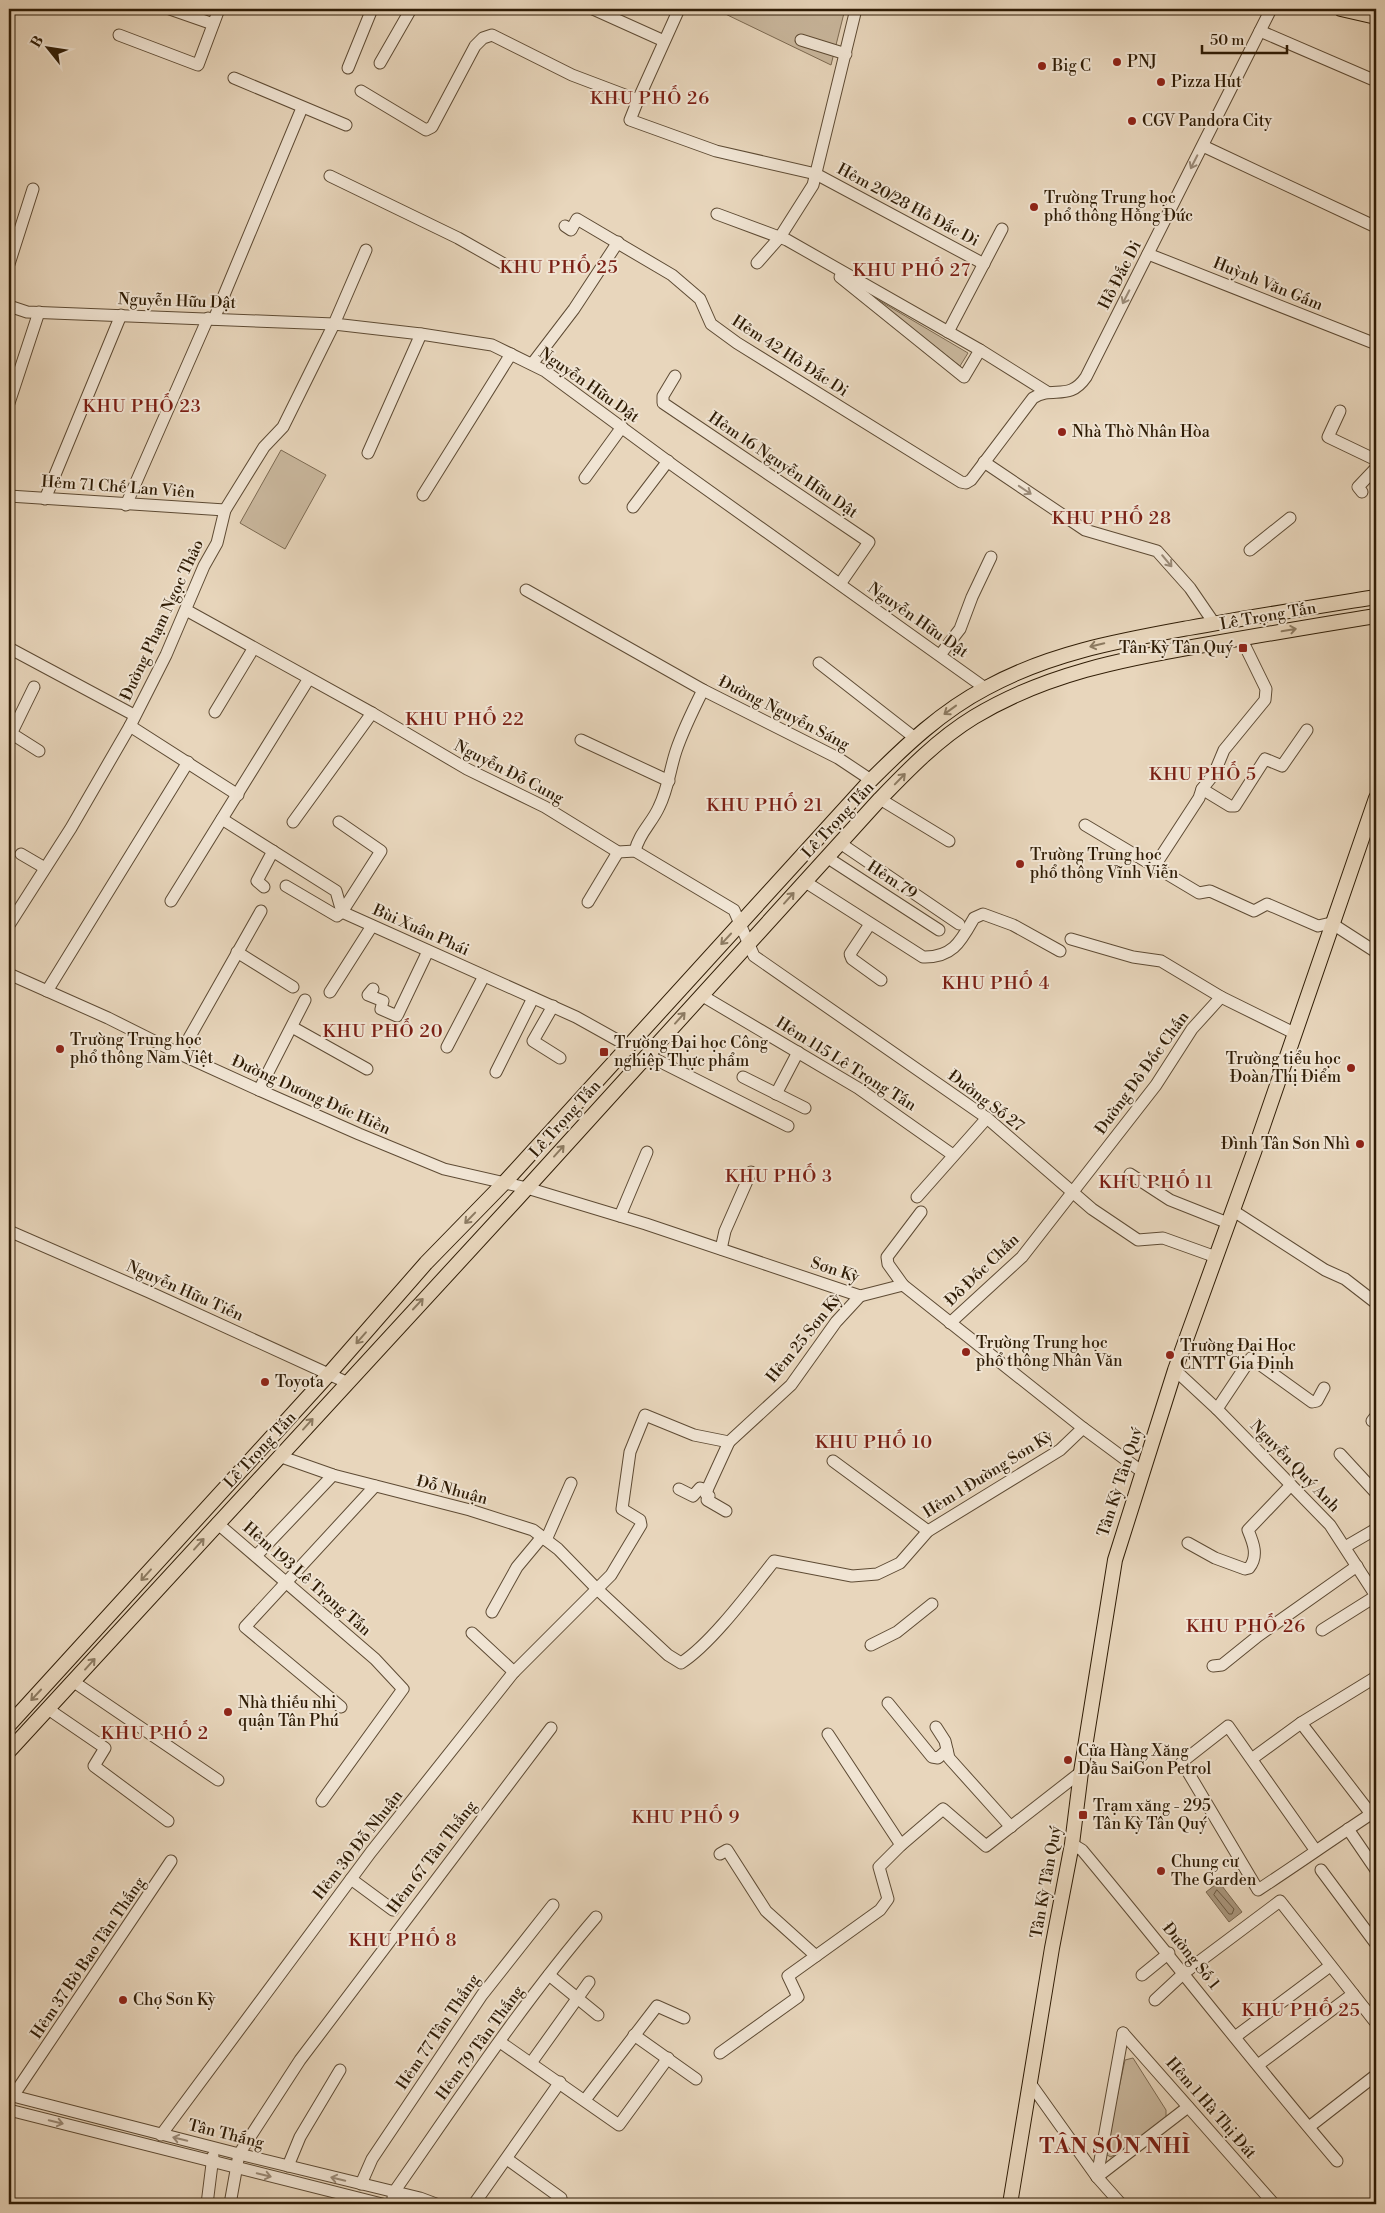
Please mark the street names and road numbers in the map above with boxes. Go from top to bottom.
street label: Hẻm 20/28 Hồ Đắc Di [834,159,982,251]
street label: Hồ Đắc Di [1094,237,1146,313]
street label: Huỳnh Văn Gấm [1210,253,1326,315]
street label: Nguyễn Hữu Dật [118,289,237,313]
street label: Hẻm 42 Hồ Đắc Di [728,311,852,401]
street label: Nguyễn Hữu Dật [535,343,643,427]
street label: Hẻm 16 Nguyễn Hữu Dật [705,408,862,523]
street label: Hẻm 71 Chế Lan Viên [41,472,196,502]
street label: Đường Phạm Ngọc Thảo [116,536,208,704]
street label: Nguyễn Hữu Dật [864,578,972,662]
street label: Lê Trọng Tấn [1218,598,1318,634]
street label: Đường Nguyễn Sáng [715,671,854,755]
street label: Nguyễn Đỗ Cung [451,736,568,809]
street label: Lê Trọng Tấn [797,777,879,862]
street label: Hẻm 79 [863,856,921,904]
street label: Bùi Xuân Phái [369,899,472,960]
street label: Đường Đô Đốc Chấn [1091,1007,1194,1138]
street label: Hẻm 115 Lê Trọng Tấn [772,1013,920,1116]
street label: Đường Dương Đức Hiền [228,1051,394,1139]
street label: Đường Số 27 [944,1066,1028,1136]
street label: Lê Trọng Tấn [525,1076,605,1162]
street label: Đô Đốc Chấn [941,1229,1024,1310]
street label: Sơn Kỳ [808,1253,862,1287]
street label: Nguyễn Hữu Tiến [123,1256,247,1326]
street label: Hẻm 25 Sơn Kỳ [762,1289,846,1387]
street label: Lê Trọng Tấn [219,1407,301,1492]
street label: Nguyễn Quý Anh [1246,1416,1344,1517]
street label: Tân Kỳ Tân Quý [1093,1425,1147,1539]
street label: Hẻm 1 Đường Sơn Kỳ [919,1426,1057,1522]
street label: Đỗ Nhuận [414,1471,490,1509]
street label: Hẻm 193 Lê Trọng Tấn [239,1518,376,1641]
street label: Hẻm 30 Đỗ Nhuận [309,1786,407,1904]
street label: Hẻm 67 Tân Thắng [383,1796,481,1917]
street label: Tân Kỳ Tân Quý [1026,1824,1066,1940]
street label: Hẻm 37 Bờ Bao Tân Thắng [26,1873,150,2043]
street label: Đường Số 1 [1158,1919,1224,1993]
street label: Hẻm 77 Tân Thắng [392,1970,485,2094]
street label: Hẻm 79 Tân Thắng [432,1981,529,2104]
street label: Hẻm 1 Hà Thị Đát [1162,2053,1261,2163]
street label: Tân Thắng [186,2115,267,2153]

